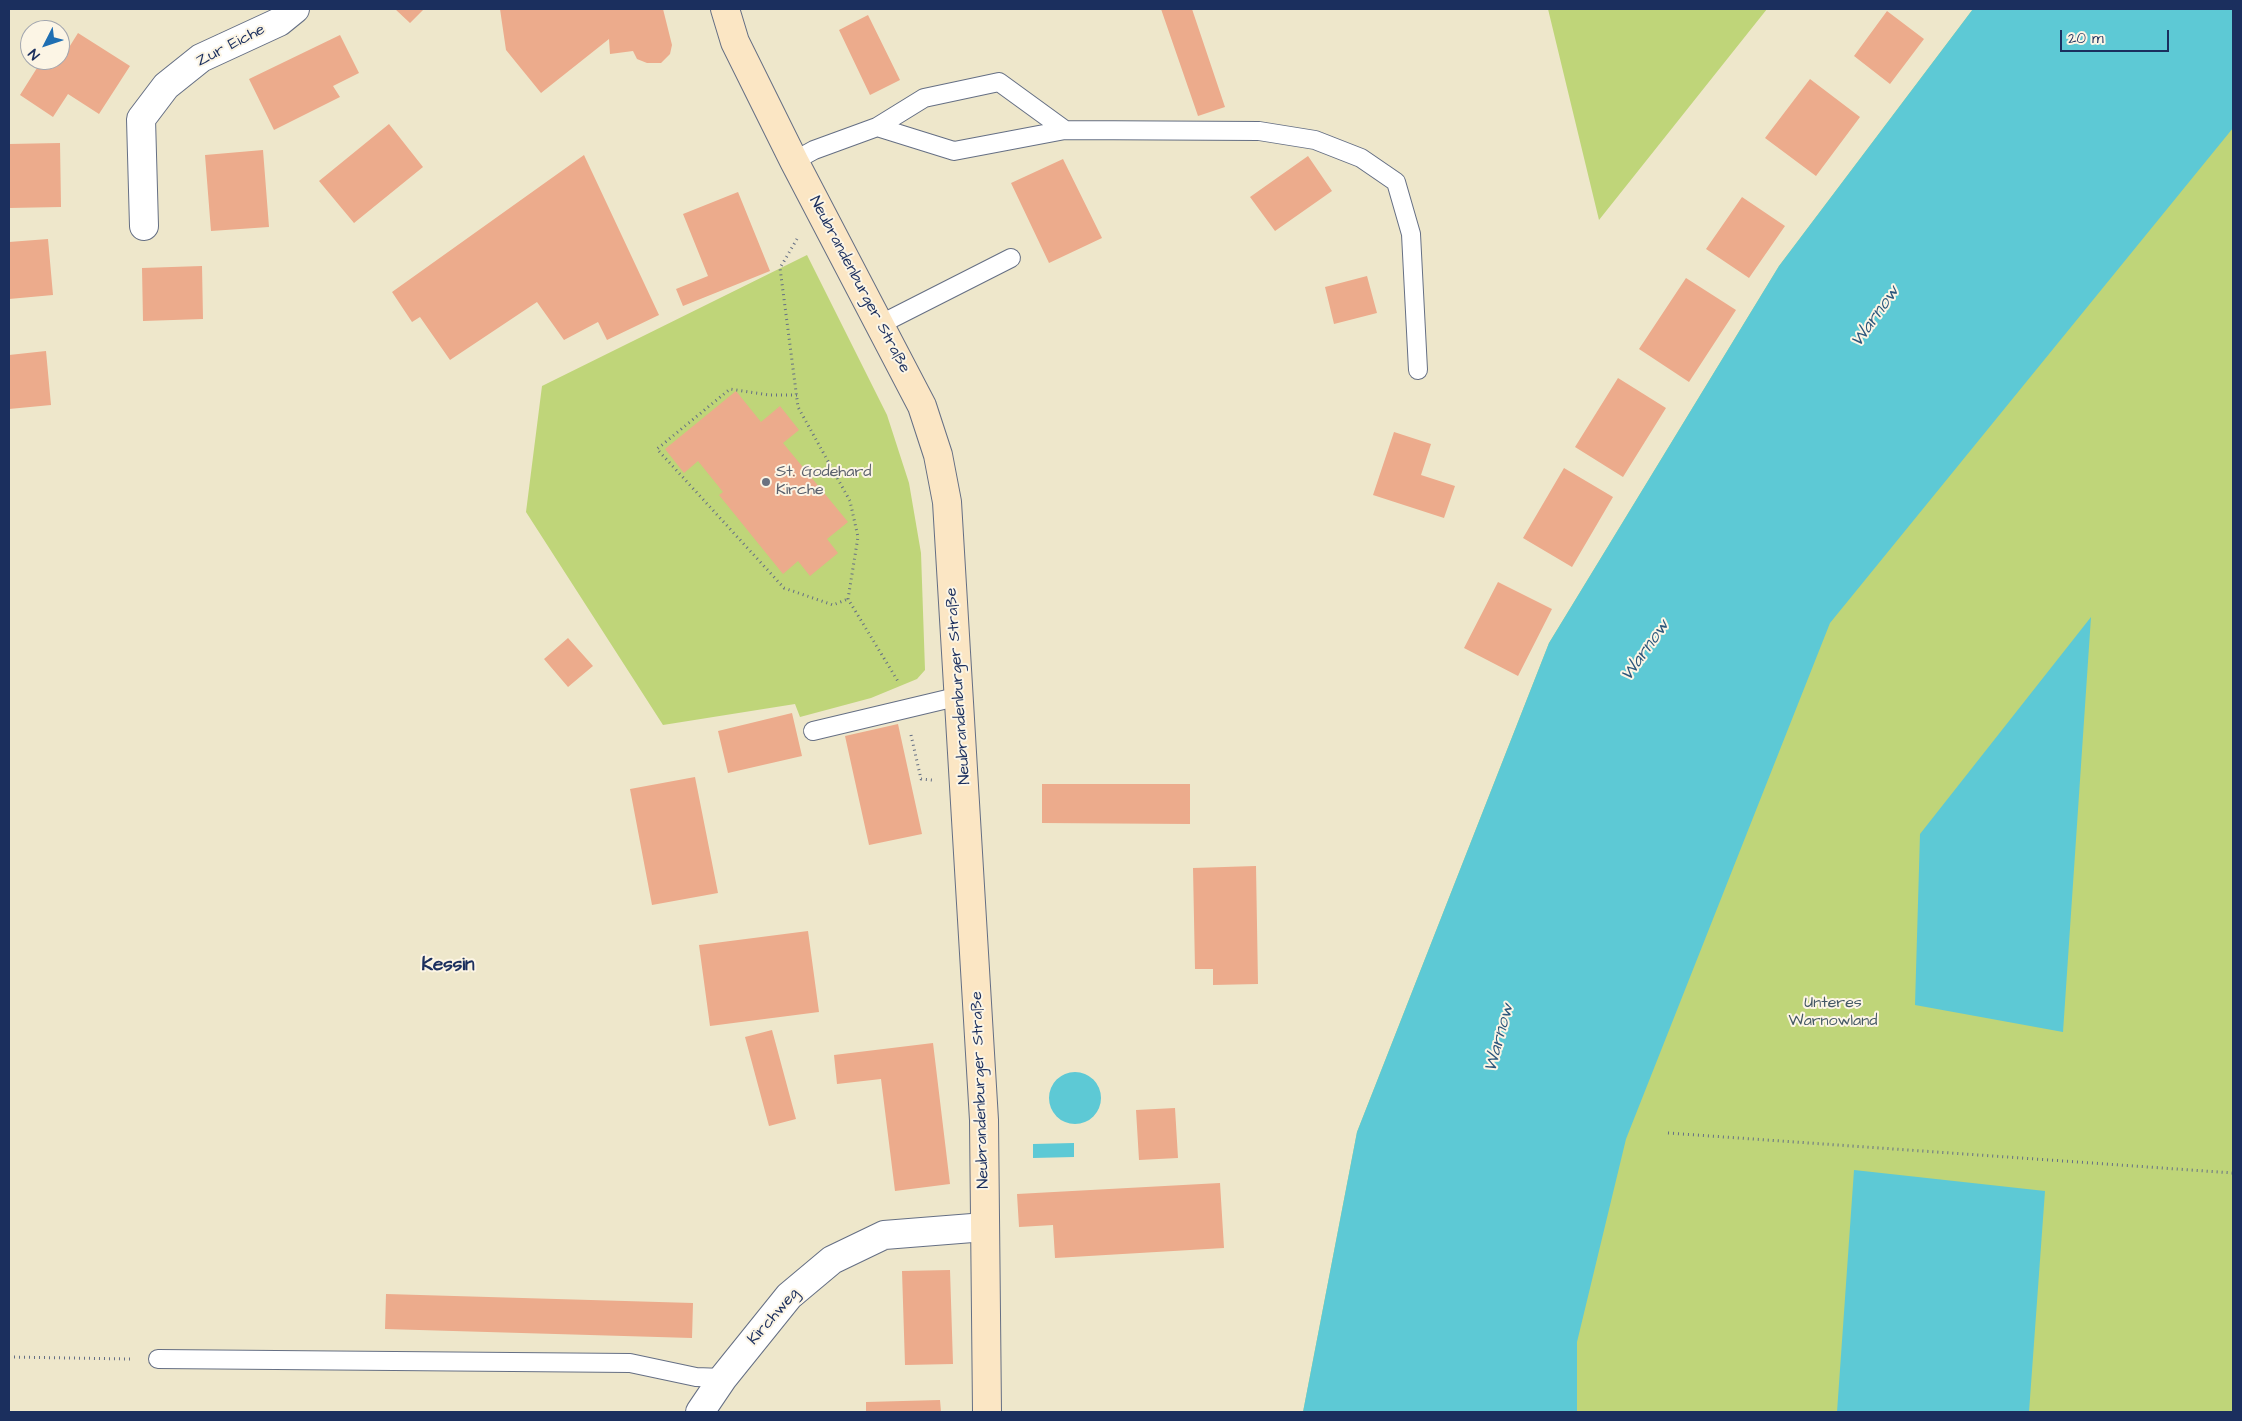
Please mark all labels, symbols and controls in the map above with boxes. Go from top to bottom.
north arrow [20,20,70,70]
scale bar [2062,20,2171,52]
street label: Zur Eiche [193,21,269,71]
text: 20 m [2068,28,2104,49]
text: N [24,44,45,64]
street label: Neubrandenburger Straße [804,193,914,377]
water label: Warnow [1847,282,1905,352]
place label: St. Godehard Kirche [776,463,871,501]
marker: St. Godehard Kirche [760,476,772,488]
street label: Neubrandenburger Straße [943,587,975,785]
water label: Warnow [1617,616,1675,686]
district label: Kessin [421,955,475,977]
street label: Neubrandenburger Straße [968,991,994,1189]
park label: Unteres Warnowland [1789,994,1877,1032]
water label: Warnow [1481,1002,1519,1074]
street label: Kirchweg [744,1285,804,1349]

